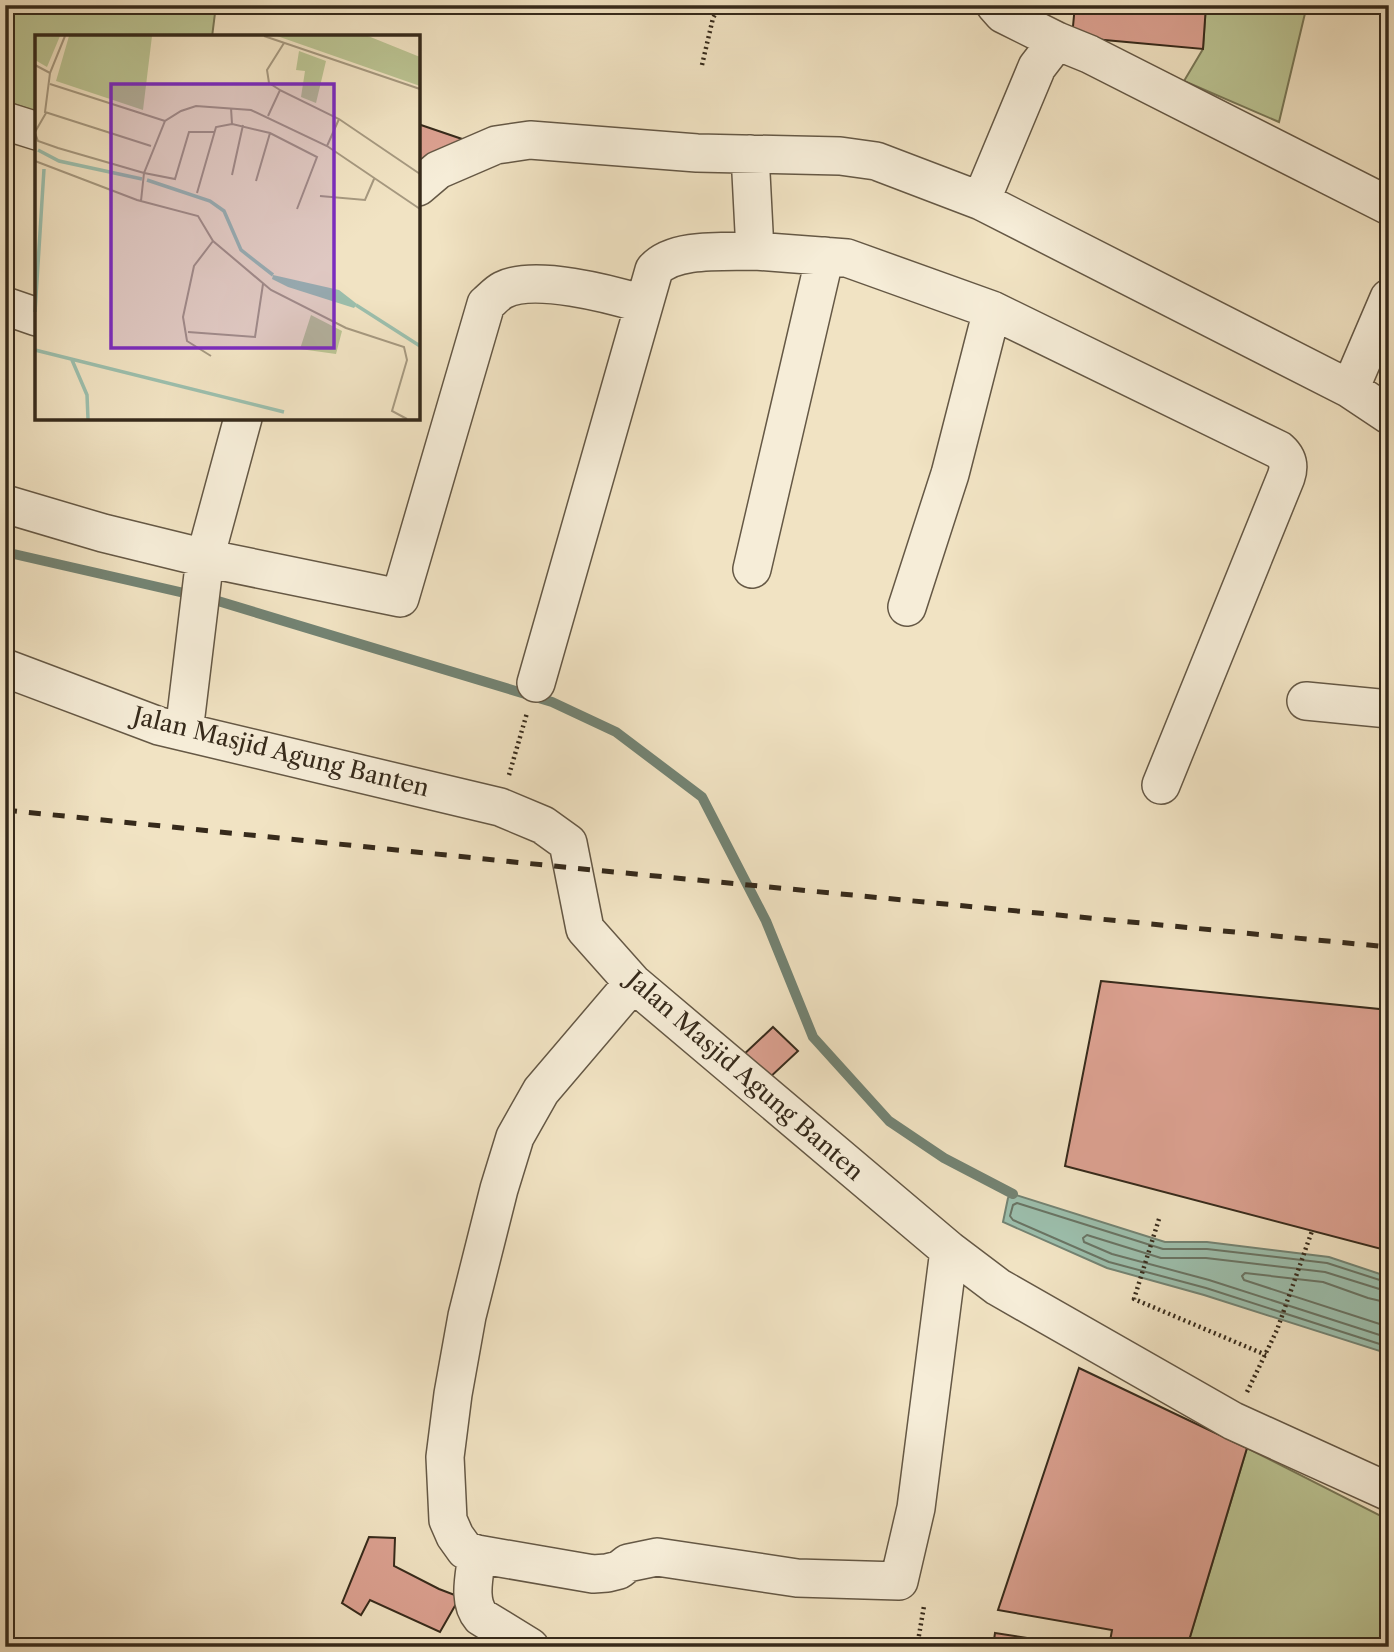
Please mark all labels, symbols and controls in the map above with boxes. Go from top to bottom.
inset map [35,35,420,420]
street label: Jalan Masjid Agung Banten [126,700,432,802]
street label: Jalan Masjid Agung Banten [618,962,870,1186]

